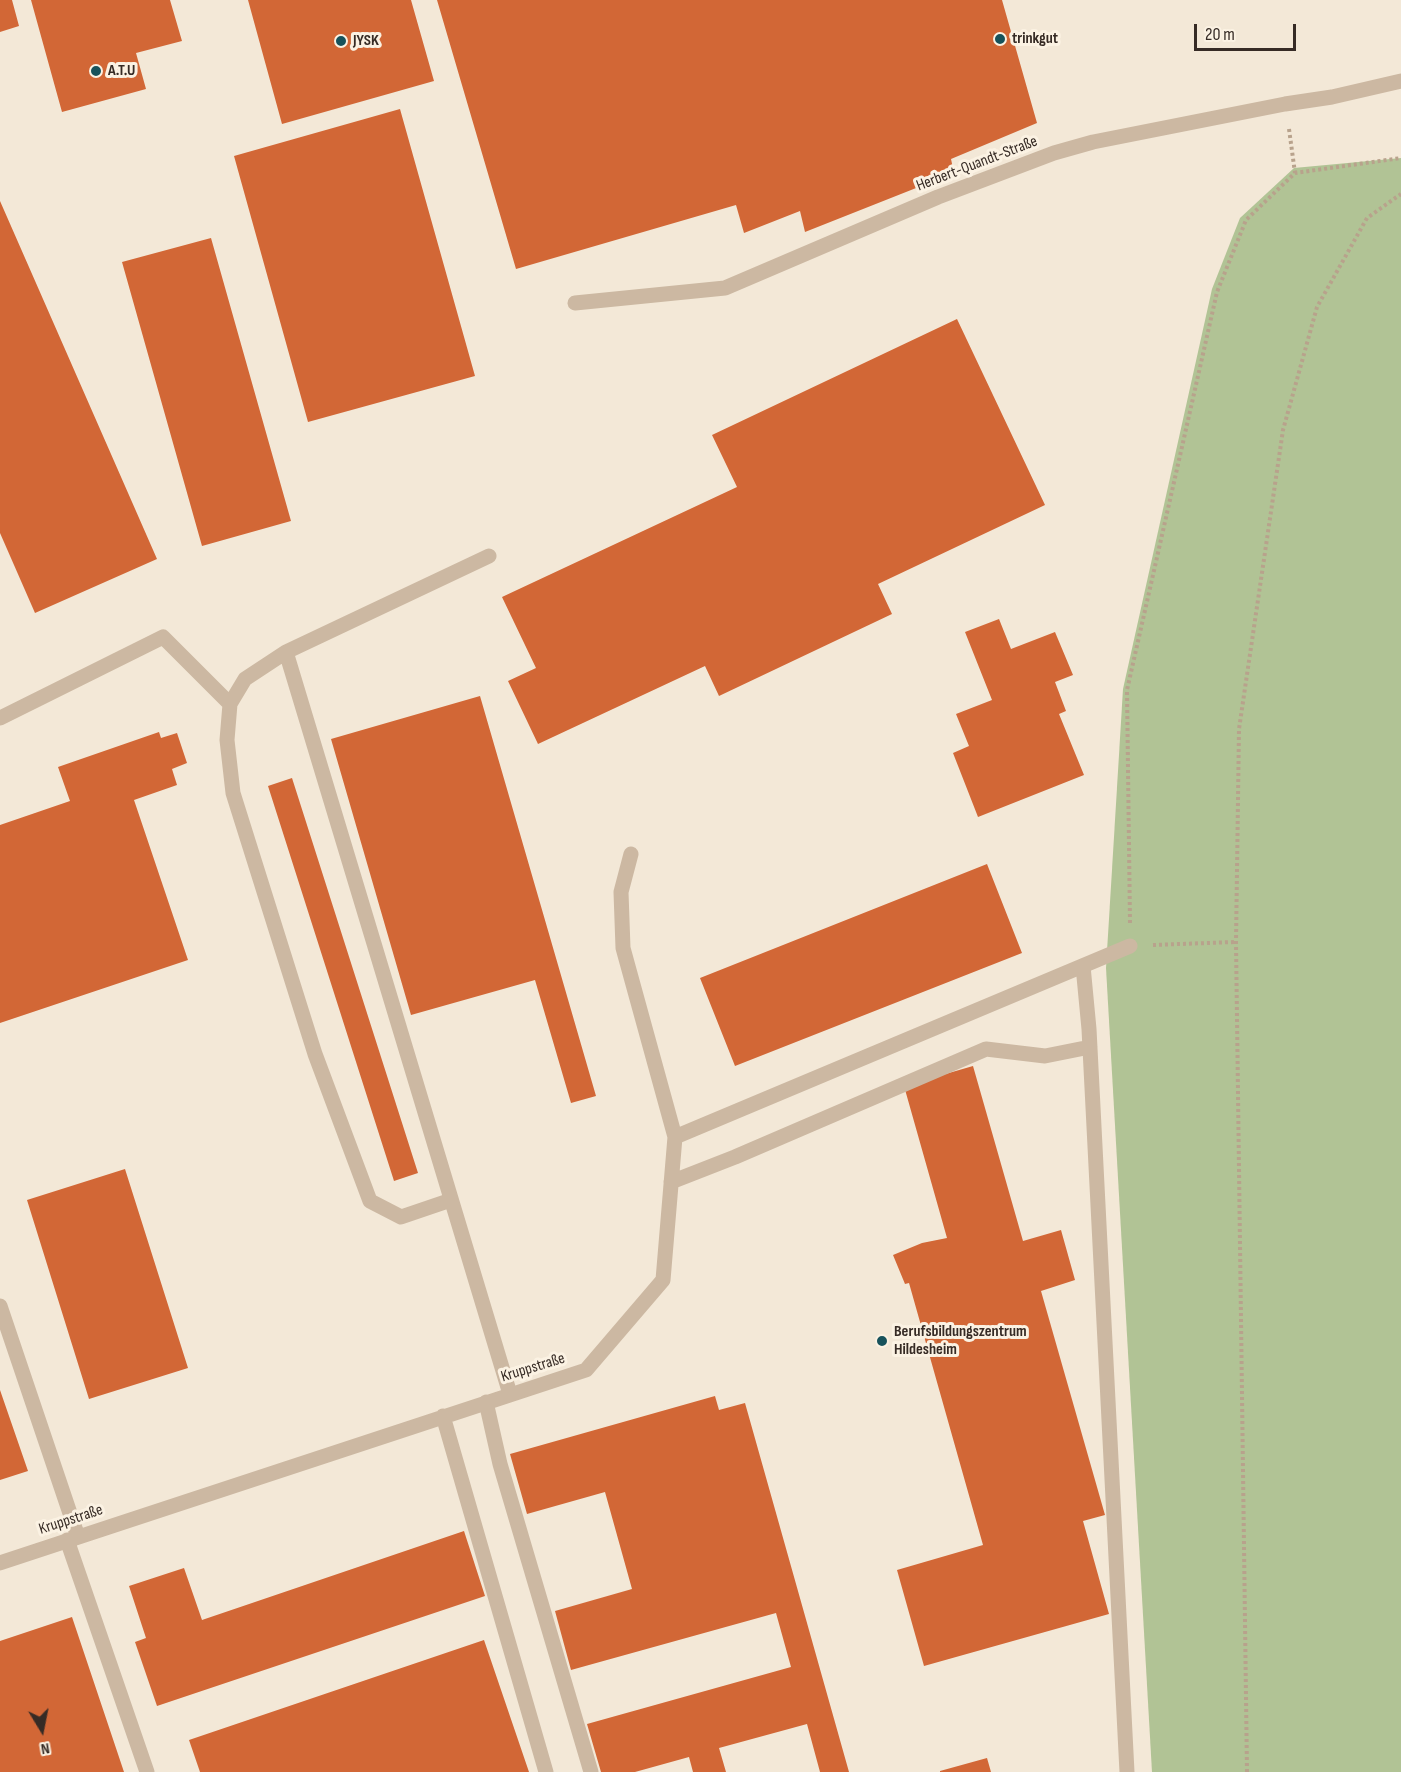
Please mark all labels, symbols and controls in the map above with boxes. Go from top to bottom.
scale bar [1197,12,1299,50]
text: 20 m [1205,24,1235,45]
place label: trinkgut [1012,29,1058,49]
place label: JYSK [353,31,379,51]
marker: trinkgut [993,32,1007,46]
marker: JYSK [334,34,348,48]
place label: A.T.U [108,61,135,81]
marker: A.T.U [89,64,103,78]
street label: Herbert-Quandt-Straße [914,132,1040,196]
place label: Berufsbildungszentrum Hildesheim [894,1322,1027,1360]
marker: Berufsbildungszentrum Hildesheim [875,1334,889,1348]
street label: Kruppstraße [499,1349,567,1387]
street label: Kruppstraße [37,1501,105,1539]
north arrow [12,1700,72,1760]
text: N [39,1738,51,1758]

